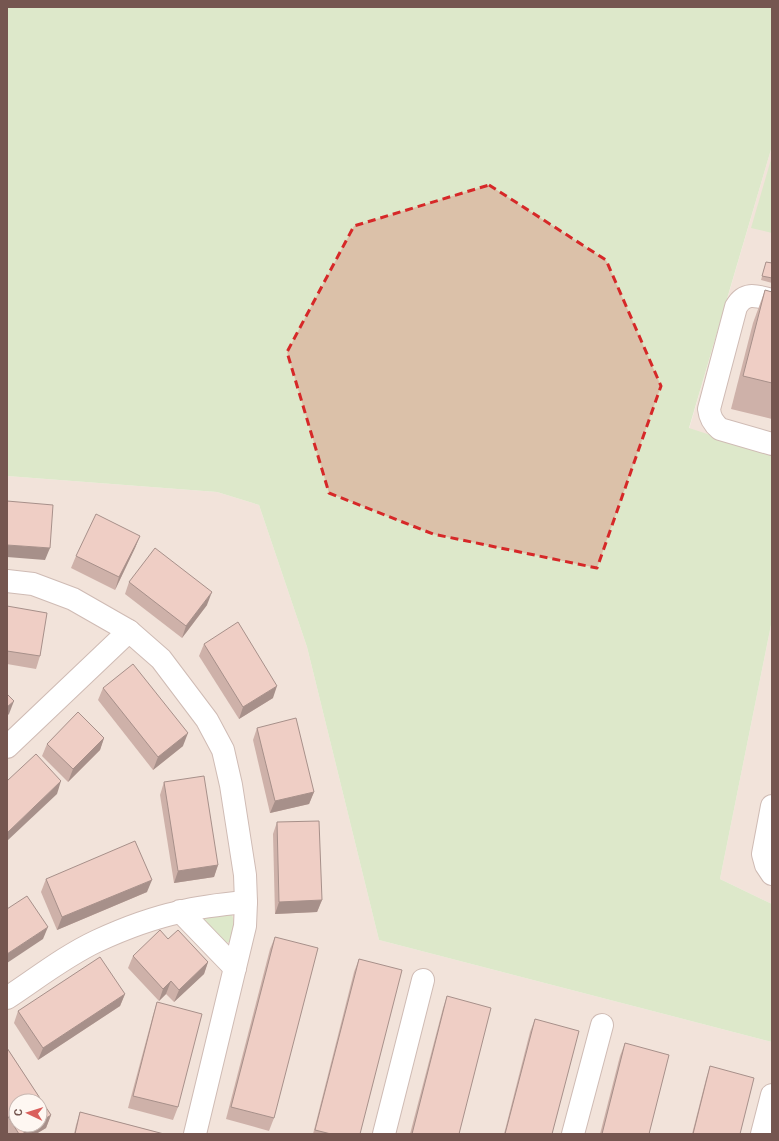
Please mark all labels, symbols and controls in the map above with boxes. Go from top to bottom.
north arrow [8,1093,48,1133]
text: С [12,1108,25,1116]

